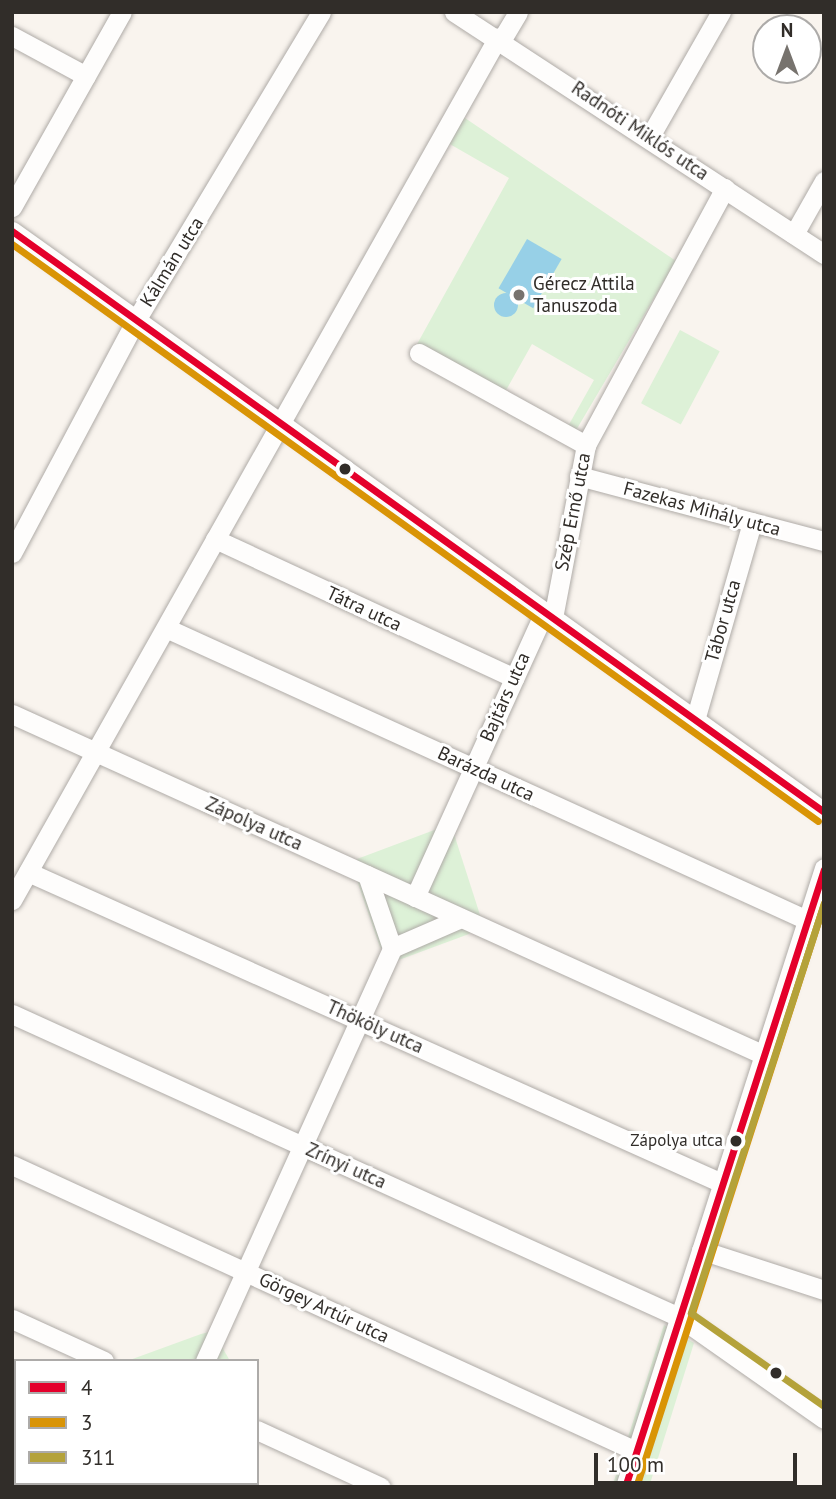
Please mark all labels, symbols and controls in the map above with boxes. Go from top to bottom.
north arrow [752,14,822,84]
text: N [781,18,793,42]
street label: Radnóti Miklós utca [567,77,713,185]
street label: Kálmán utca [135,213,209,311]
place label: Gérecz Attila Tanuszoda [533,273,636,317]
marker: Gérecz Attila Tanuszoda [511,287,527,303]
street label: Szép Ernő utca [550,451,596,573]
unlabelled marker [338,462,352,476]
street label: Fazekas Mihály utca [621,477,783,541]
street label: Tábor utca [700,577,746,665]
street label: Tátra utca [323,582,405,636]
street label: Bajtárs utca [475,649,535,745]
street label: Barázda utca [434,742,538,806]
street label: Zápolya utca [202,793,306,855]
street label: Thököly utca [323,995,427,1059]
place label: Zápolya utca [630,1131,723,1151]
marker: Zápolya utca [729,1134,743,1148]
street label: Zrínyi utca [302,1138,390,1194]
street label: Görgey Artúr utca [255,1268,393,1348]
legend [14,1359,259,1485]
unlabelled marker [769,1366,783,1380]
text: 4 [81,1374,92,1401]
text: 3 [81,1409,92,1436]
scale bar [598,1440,801,1484]
text: 311 [81,1444,115,1471]
text: 100 m [607,1451,664,1478]

